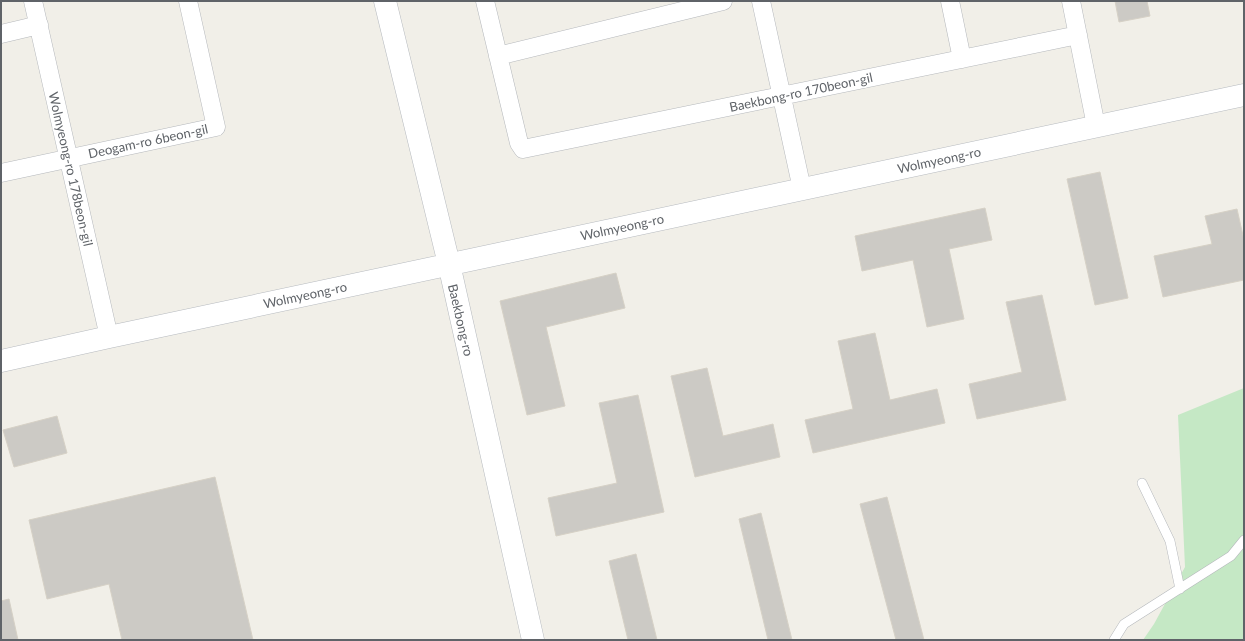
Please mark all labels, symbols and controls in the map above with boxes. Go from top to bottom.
street label: Baekbong-ro 170beon-gil [728,69,874,115]
street label: Wolmyeong-ro 178beon-gil [45,90,97,248]
street label: Deogam-ro 6beon-gil [87,120,209,162]
street label: Wolmyeong-ro [896,143,982,177]
street label: Wolmyeong-ro [579,210,665,244]
street label: Wolmyeong-ro [262,278,348,312]
street label: Baekbong-ro [445,282,477,358]

